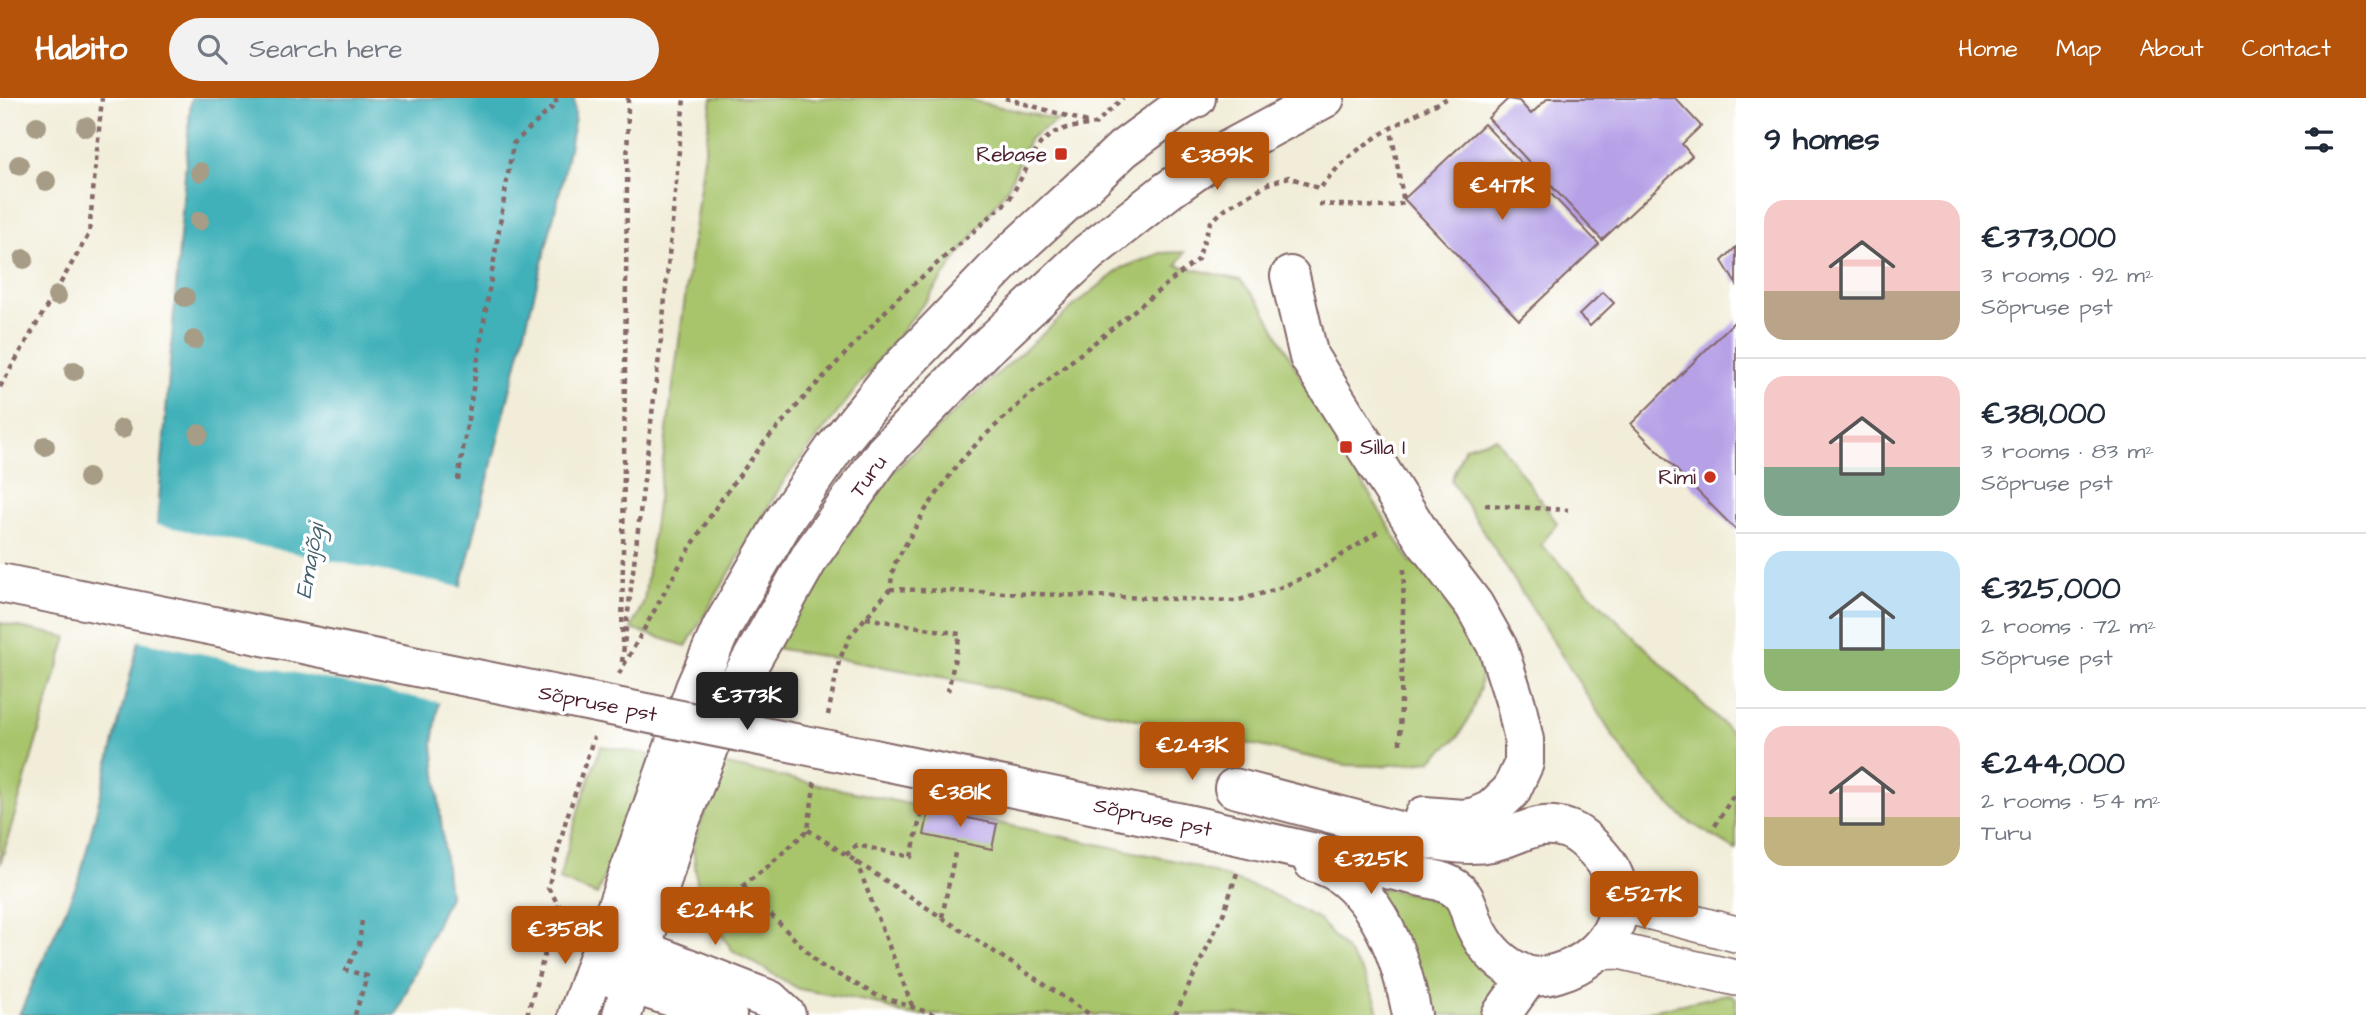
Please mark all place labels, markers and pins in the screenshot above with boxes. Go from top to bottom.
pin: €389K [1168,132,1266,192]
place label: Rebase [976,140,1047,169]
marker: Rebase [1053,146,1069,162]
pin: €417K [1453,162,1551,222]
place label: Silla I [1360,433,1406,462]
marker: Silla I [1338,439,1354,455]
place label: Rimi [1658,463,1696,492]
marker: Rimi [1702,469,1718,485]
pin: €373K [698,672,796,732]
pin: €243K [1143,722,1241,782]
pin: €381K [911,770,1009,829]
pin: €325K [1322,836,1420,896]
pin: €527K [1595,872,1693,931]
pin: €244K [666,888,764,947]
pin: €358K [516,906,614,966]

